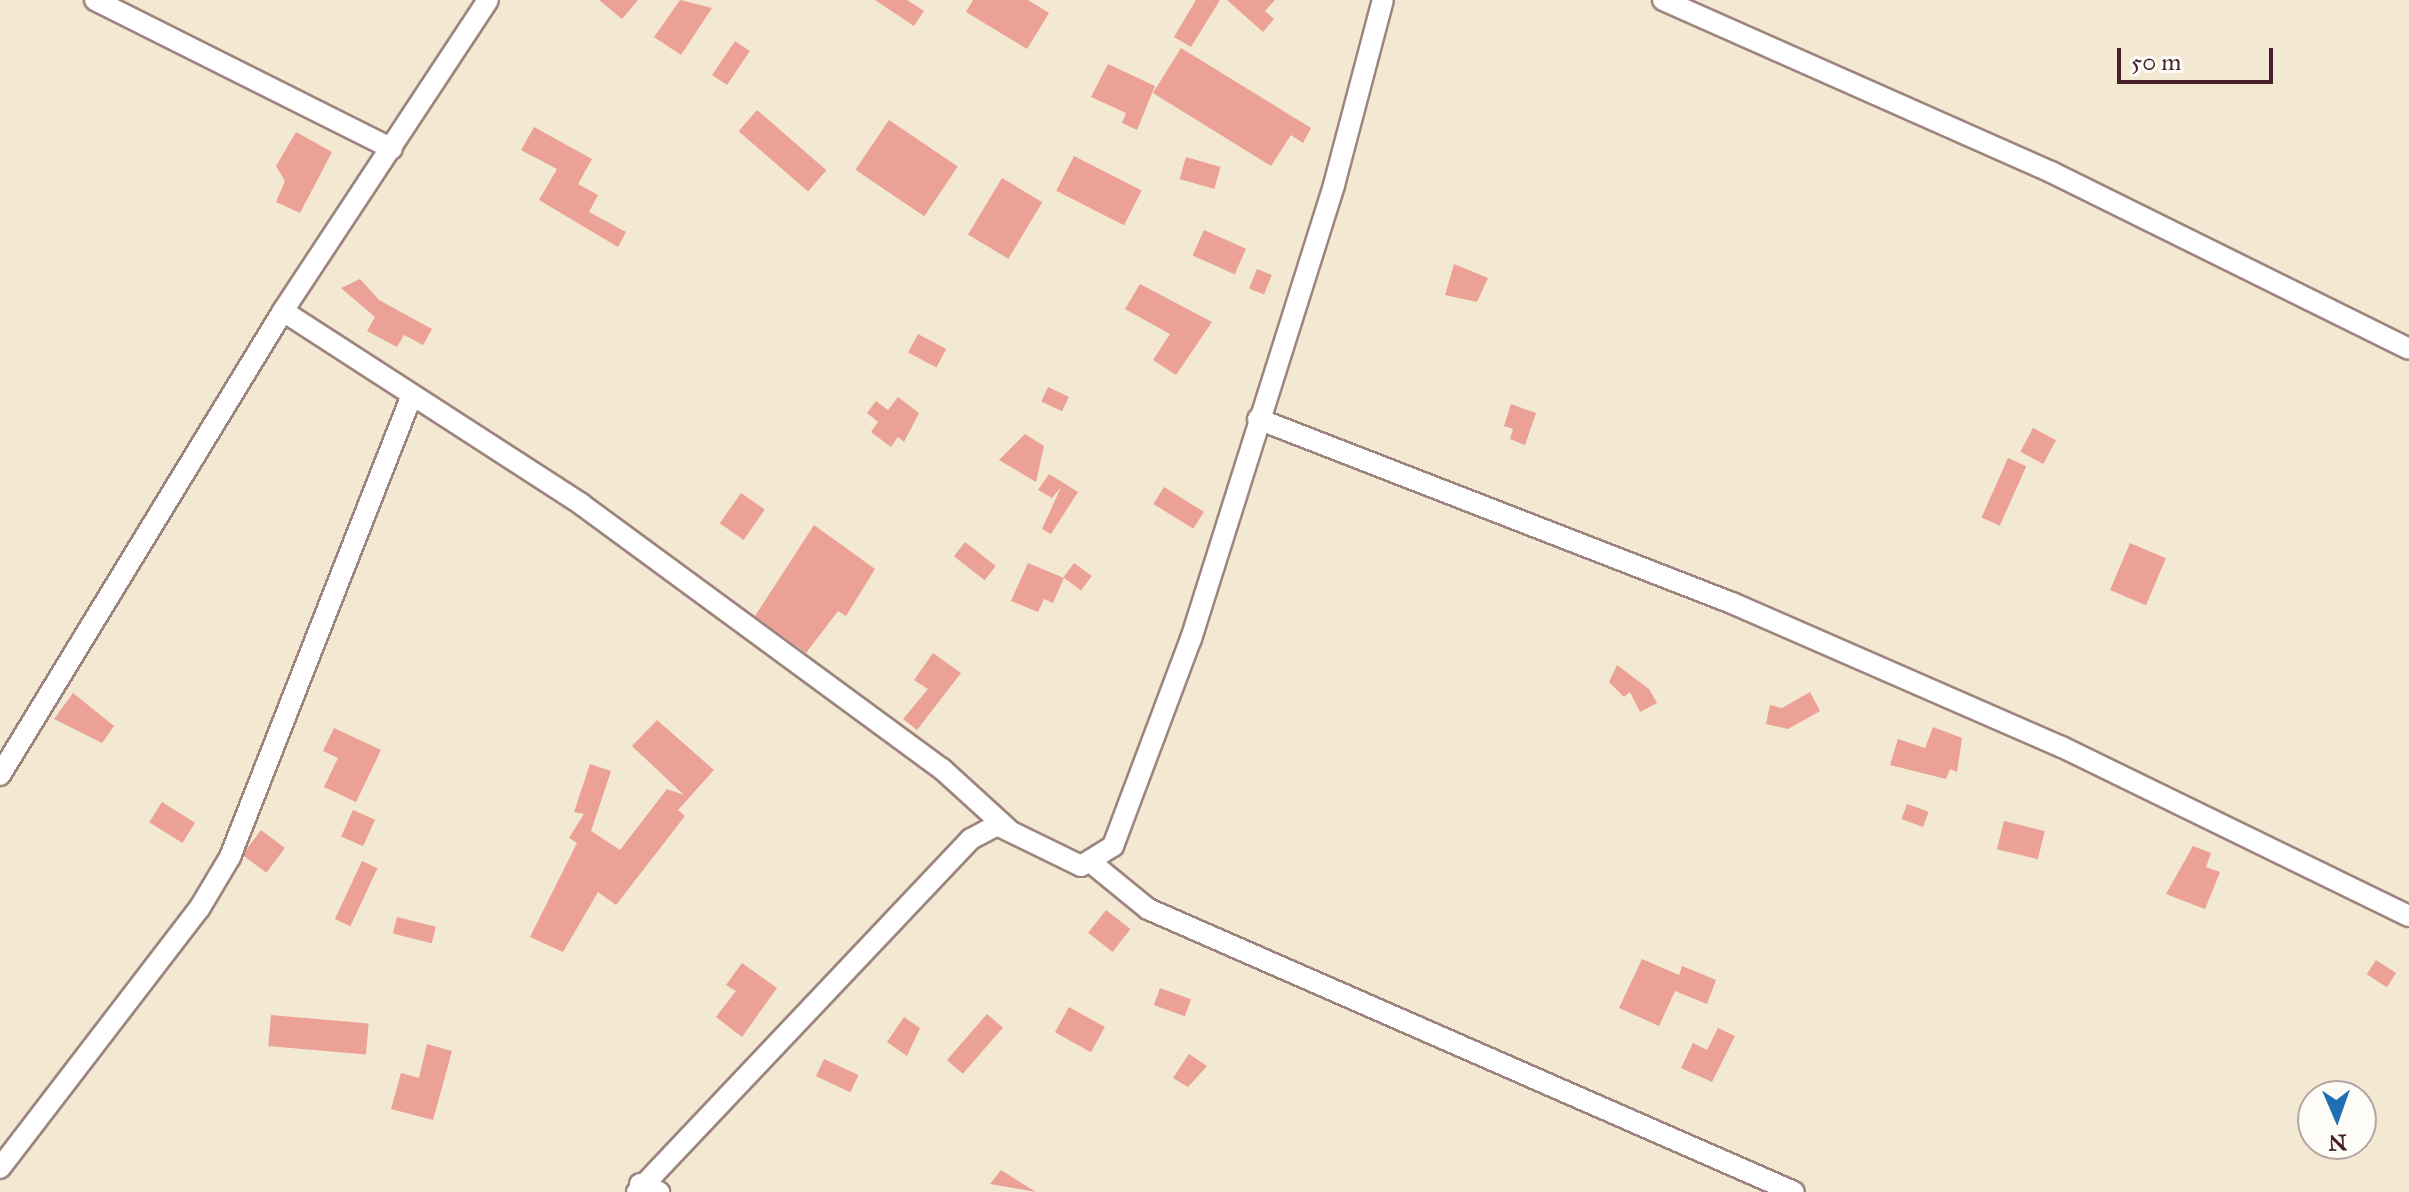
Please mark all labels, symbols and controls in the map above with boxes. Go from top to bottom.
scale bar [2121,32,2277,82]
text: 50 m [2131,47,2181,77]
north arrow [2297,1080,2377,1160]
text: N [2328,1129,2348,1156]

